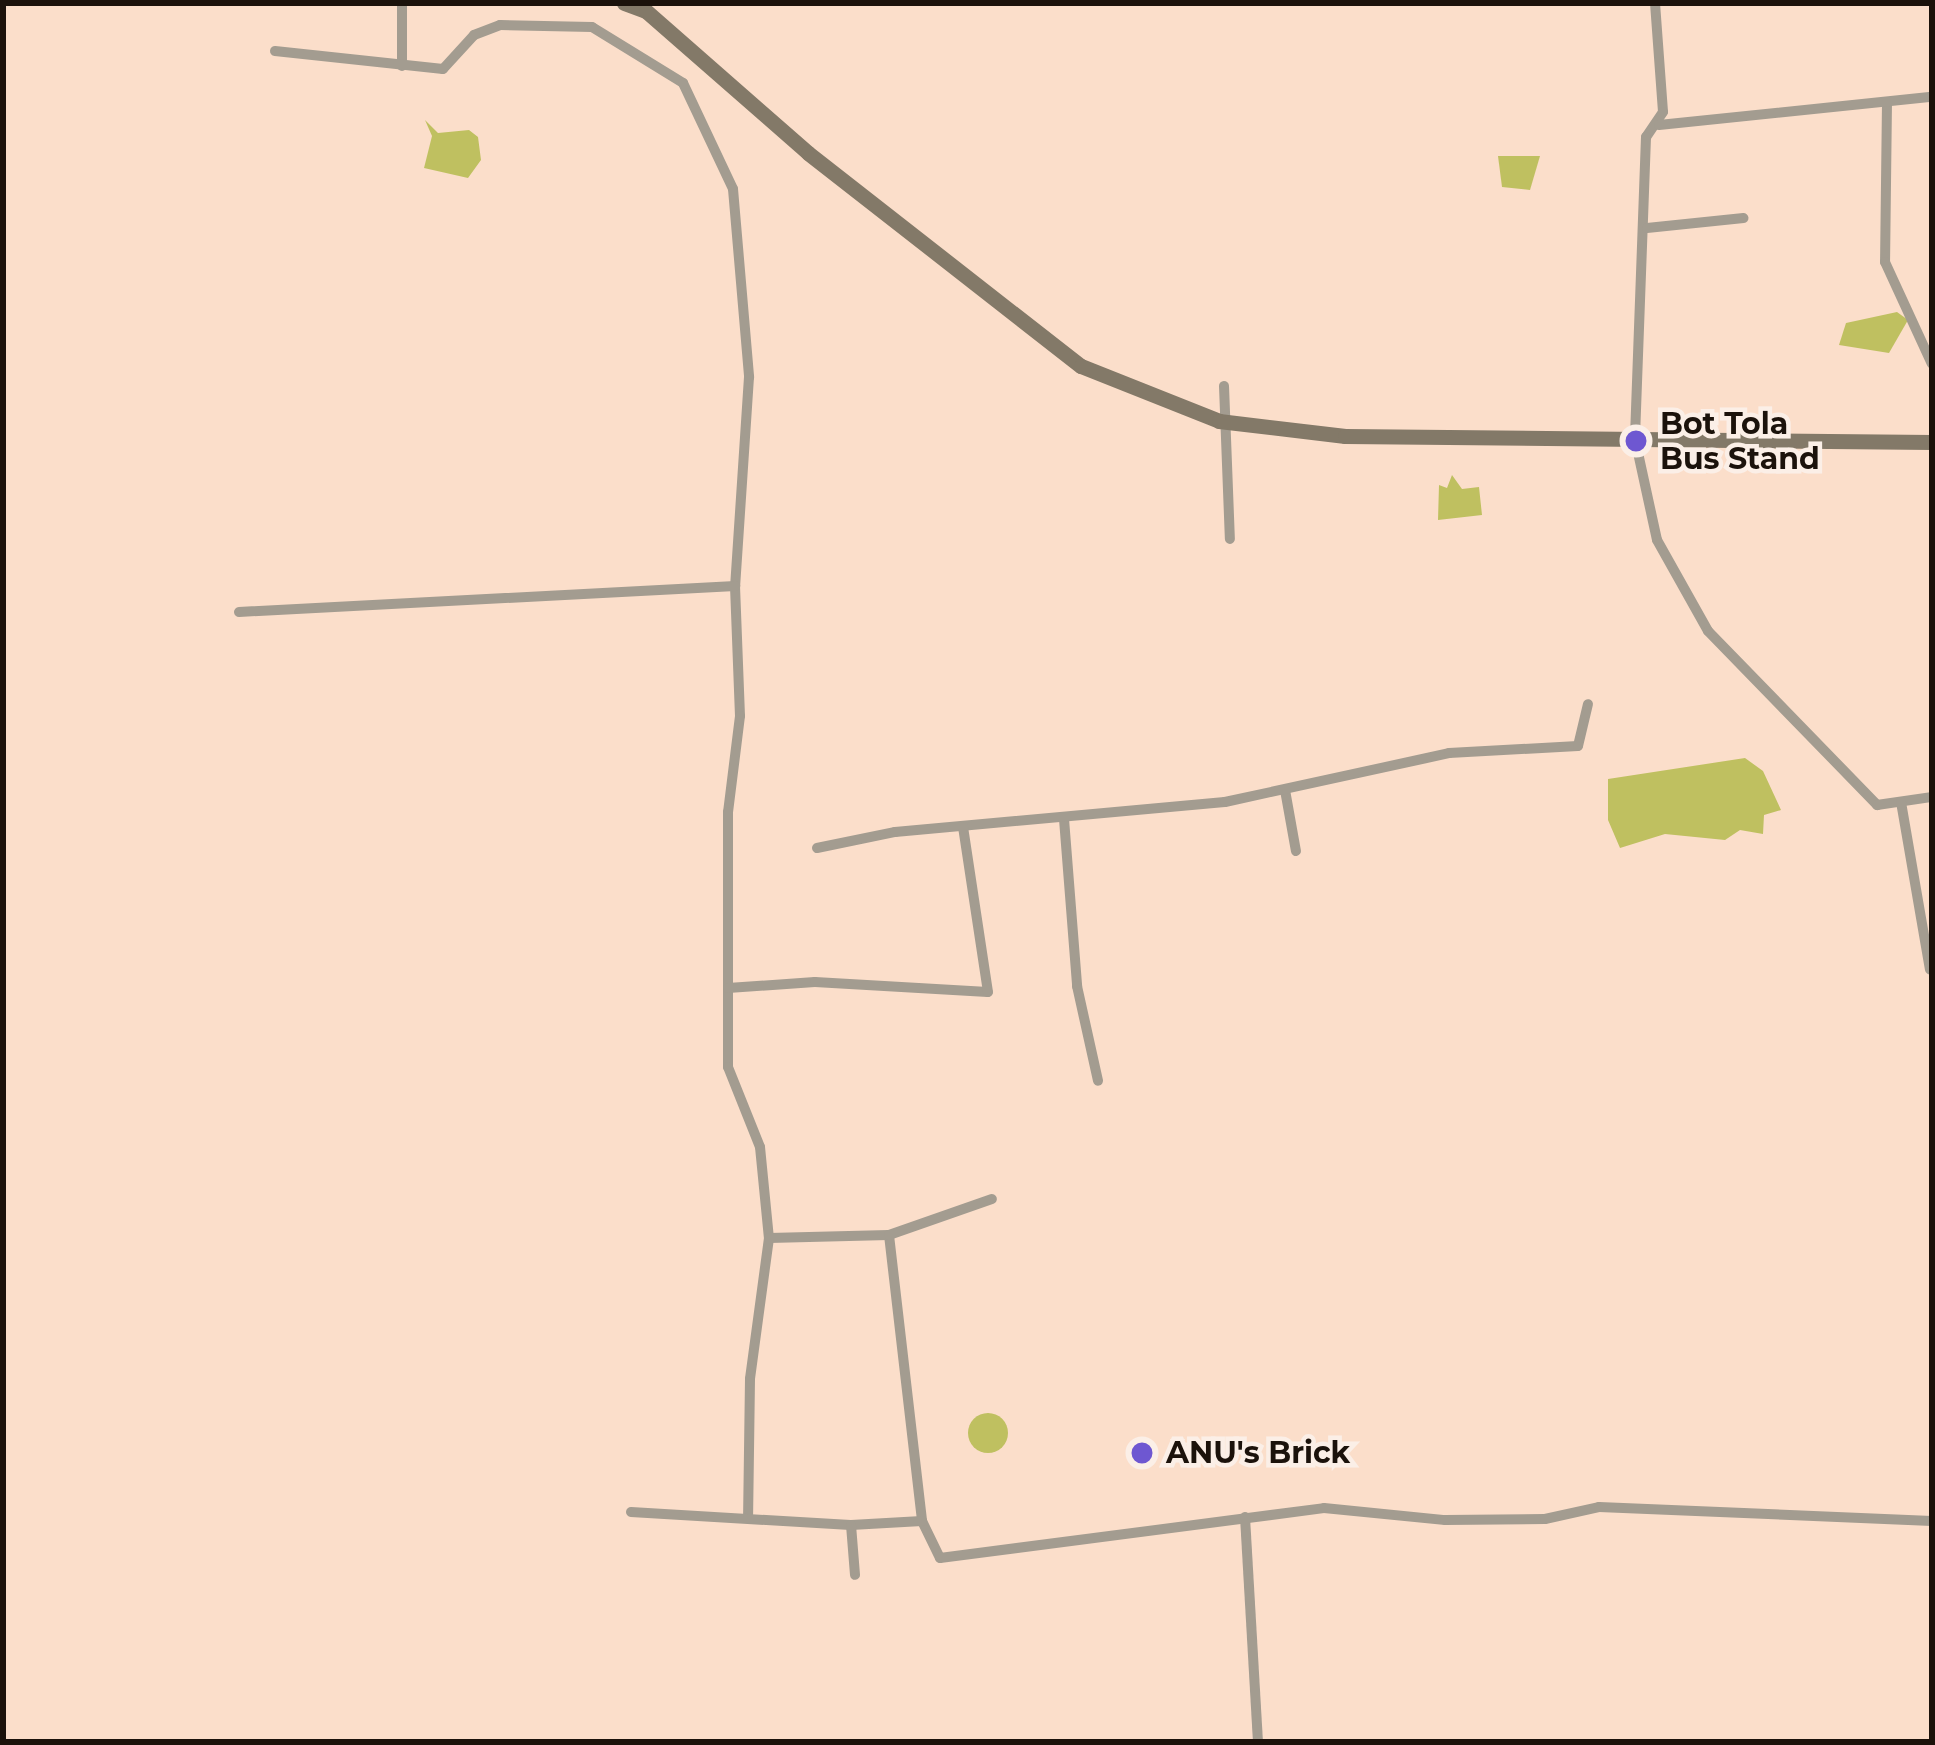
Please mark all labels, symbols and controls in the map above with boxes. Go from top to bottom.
place label: Bot Tola Bus Stand [1660,406,1820,476]
marker: Bot Tola Bus Stand [1623,428,1649,454]
place label: ANU's Brick [1166,1435,1350,1471]
marker: ANU's Brick [1129,1440,1155,1466]

